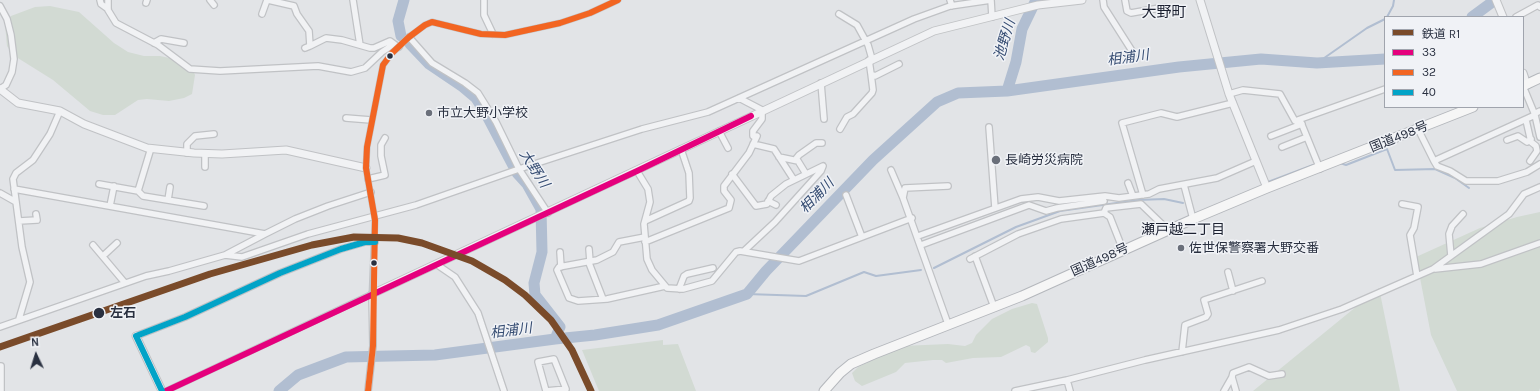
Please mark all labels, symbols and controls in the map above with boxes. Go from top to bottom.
district label: 大野町 [1142,4,1186,22]
legend [1384,16,1524,108]
water label: 池野川 [991,17,1019,63]
text: 鉄道 R1 [1422,27,1460,41]
text: 33 [1422,45,1436,59]
water label: 相浦川 [1106,47,1150,69]
unlabelled marker [385,51,395,61]
text: 32 [1422,65,1436,79]
text: 40 [1422,85,1436,99]
place label: 市立大野小学校 [437,105,528,121]
marker: 市立大野小学校 [424,108,434,118]
street label: 国道498号 [1367,118,1431,156]
water label: 大野川 [516,147,552,191]
place label: 長崎労災病院 [1005,152,1083,168]
marker: 長崎労災病院 [990,154,1002,166]
water label: 相浦川 [796,175,838,217]
district label: 瀬戸越二丁目 [1141,222,1225,238]
street label: 国道498号 [1069,240,1131,280]
place label: 佐世保警察署大野交番 [1189,240,1319,256]
marker: 佐世保警察署大野交番 [1176,243,1186,253]
unlabelled marker [369,258,379,268]
place label: 左石 [110,305,136,321]
marker: 左石 [92,306,106,320]
water label: 相浦川 [489,320,533,342]
north arrow [16,335,56,375]
text: N [31,336,40,349]

